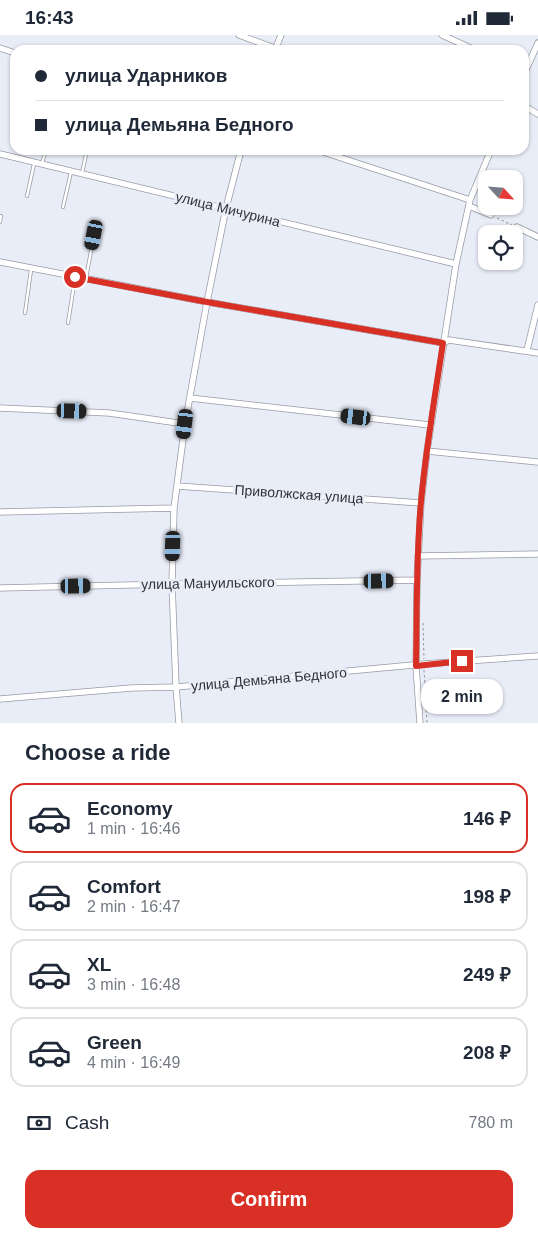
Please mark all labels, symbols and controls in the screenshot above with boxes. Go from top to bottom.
text: 16:43 [25,7,74,28]
text: улица Ударников [65,65,227,86]
text: улица Демьяна Бедного [65,114,294,135]
north arrow [478,170,522,215]
map controls [478,170,523,270]
street label: улица Мичурина [174,188,282,230]
car [83,219,104,251]
button: locate [478,225,523,270]
route start [64,266,86,288]
car [56,403,87,419]
car [175,408,194,440]
car [340,408,371,426]
street label: Приволжская улица [234,482,364,506]
car [164,531,181,561]
car [363,573,394,589]
street label: улица Мануильского [141,574,275,592]
car [60,578,91,594]
route end [451,650,473,672]
street label: улица Демьяна Бедного [190,664,348,694]
callout: 2 min [421,679,503,713]
text: 2 min [441,688,483,705]
text: Choose a ride [25,740,170,765]
icon: car [27,796,72,841]
text: Economy [87,798,173,819]
text: 146 ₽ [463,808,511,829]
text: 1 min · 16:46 [87,820,180,837]
icon: car [27,874,72,919]
text: Comfort [87,876,161,897]
text: 198 ₽ [463,886,511,907]
text: 2 min · 16:47 [87,898,180,915]
icon: car [27,952,72,997]
text: XL [87,954,111,975]
text: 249 ₽ [463,964,511,985]
text: 3 min · 16:48 [87,976,180,993]
icon: car [27,1030,72,1075]
text: Green [87,1032,142,1053]
text: 208 ₽ [463,1042,511,1063]
text: 4 min · 16:49 [87,1054,180,1071]
icon: cash [25,1109,53,1137]
text: Cash [65,1112,109,1133]
text: 780 m [469,1114,513,1131]
button: Confirm [25,1170,513,1228]

